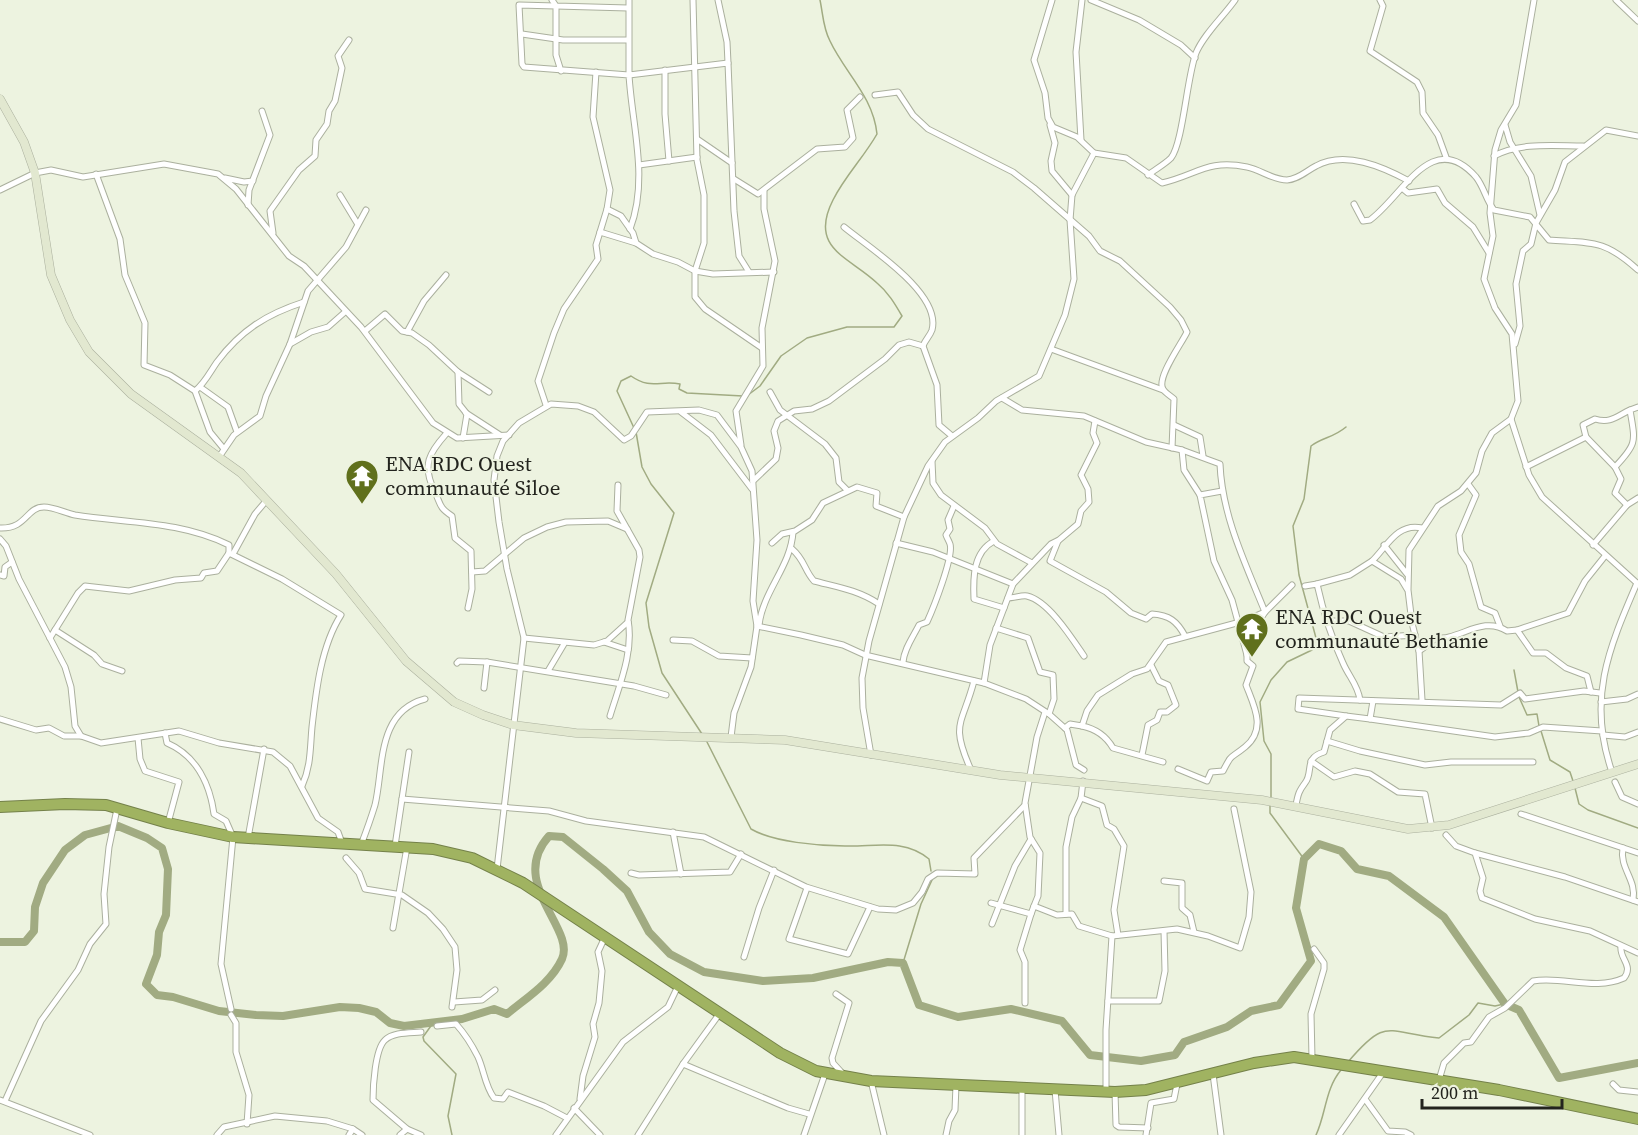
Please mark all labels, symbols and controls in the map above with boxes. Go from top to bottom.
place label: ENA RDC Ouest communauté Siloe [385,449,560,502]
temple icon: ENA RDC Ouest communauté Siloe [344,458,380,505]
place label: ENA RDC Ouest communauté Bethanie [1275,602,1489,655]
temple icon: ENA RDC Ouest communauté Bethanie [1234,611,1270,658]
scale bar [1422,1072,1562,1110]
text: 200 m [1431,1080,1478,1105]

